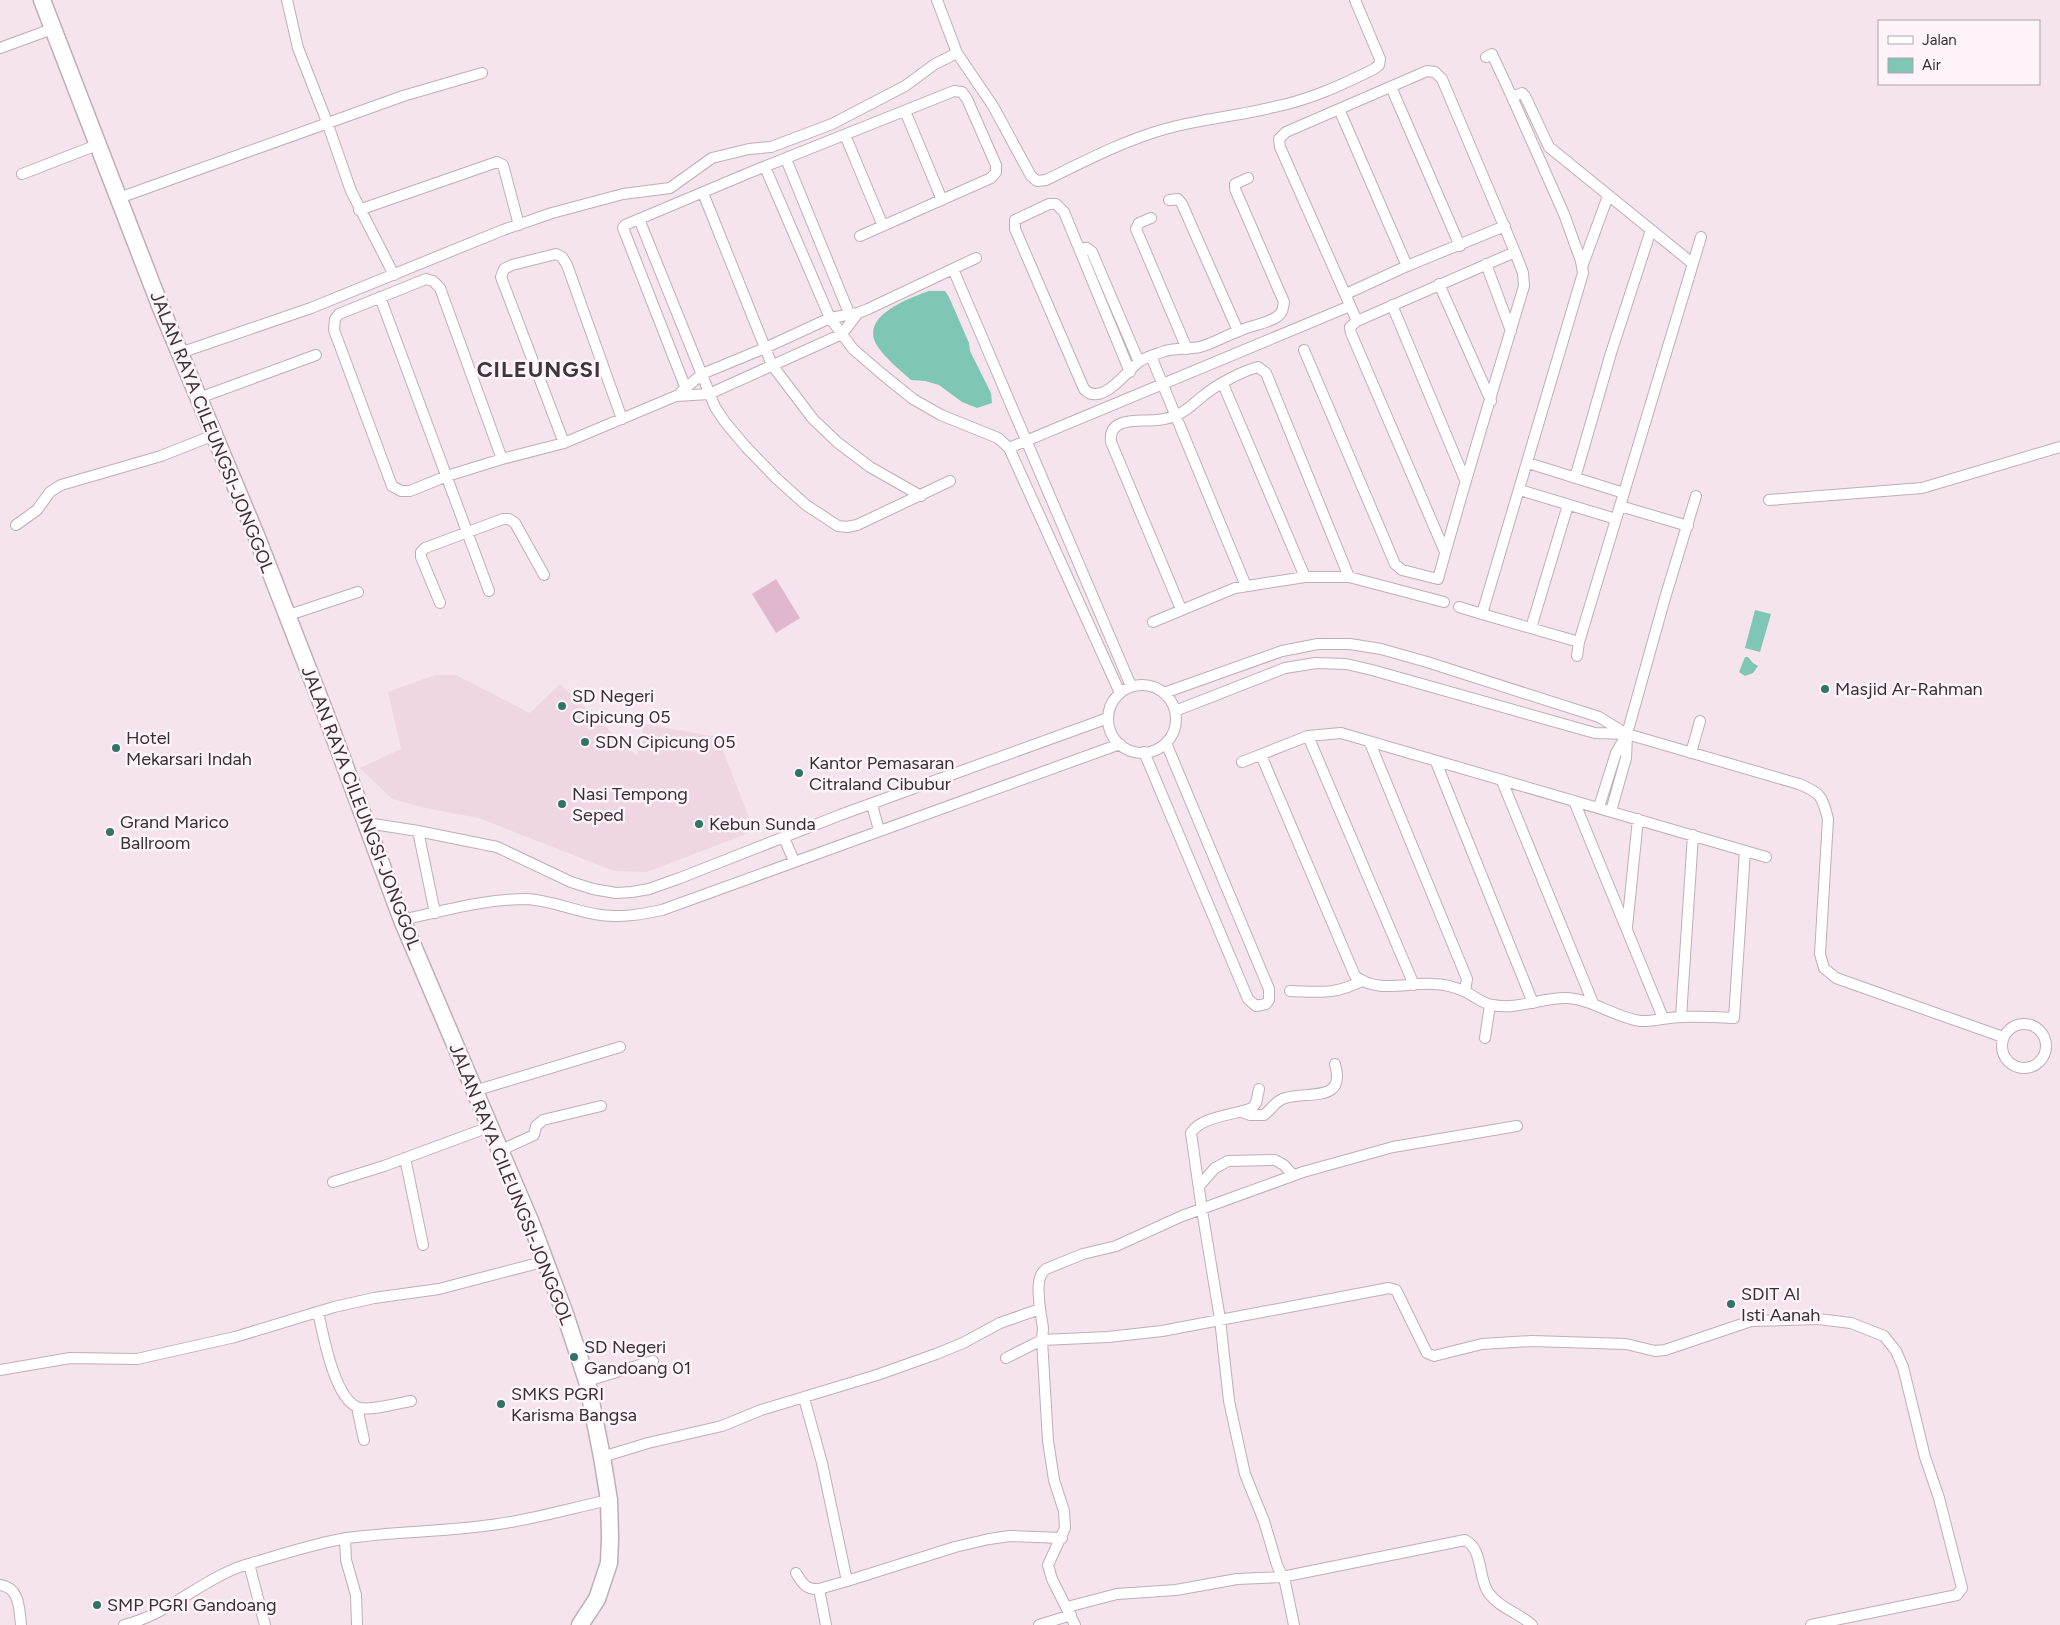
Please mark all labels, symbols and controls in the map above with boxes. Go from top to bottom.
legend [1878,20,2040,85]
text: Jalan [1922,31,1957,49]
text: Air [1922,56,1941,74]
street label: JALAN RAYA CILEUNGSI-JONGGOL [145,288,279,577]
district label: CILEUNGSI [477,356,601,383]
street label: JALAN RAYA CILEUNGSI-JONGGOL [297,663,426,953]
place label: Masjid Ar-Rahman [1835,678,1983,700]
marker: Masjid Ar-Rahman [1819,683,1831,695]
place label: SD Negeri Cipicung 05 [572,685,671,728]
marker: SD Negeri Cipicung 05 [556,700,568,712]
place label: Hotel Mekarsari Indah [126,727,252,770]
place label: SDN Cipicung 05 [595,731,736,753]
marker: SDN Cipicung 05 [579,736,591,748]
marker: Hotel Mekarsari Indah [110,742,122,754]
place label: Kantor Pemasaran Citraland Cibubur [809,752,954,795]
marker: Kantor Pemasaran Citraland Cibubur [793,767,805,779]
place label: Nasi Tempong Seped [572,783,688,826]
marker: Nasi Tempong Seped [556,798,568,810]
place label: Grand Marico Ballroom [120,811,229,854]
place label: Kebun Sunda [709,813,816,835]
marker: Kebun Sunda [693,818,705,830]
marker: Grand Marico Ballroom [104,826,116,838]
street label: JALAN RAYA CILEUNGSI-JONGGOL [444,1040,578,1329]
place label: SDIT Al Isti Aanah [1741,1283,1820,1326]
marker: SDIT Al Isti Aanah [1725,1298,1737,1310]
place label: SD Negeri Gandoang 01 [584,1336,691,1379]
marker: SD Negeri Gandoang 01 [568,1351,580,1363]
place label: SMKS PGRI Karisma Bangsa [511,1383,637,1426]
marker: SMKS PGRI Karisma Bangsa [495,1398,507,1410]
place label: SMP PGRI Gandoang [107,1594,277,1616]
marker: SMP PGRI Gandoang [91,1599,103,1611]

